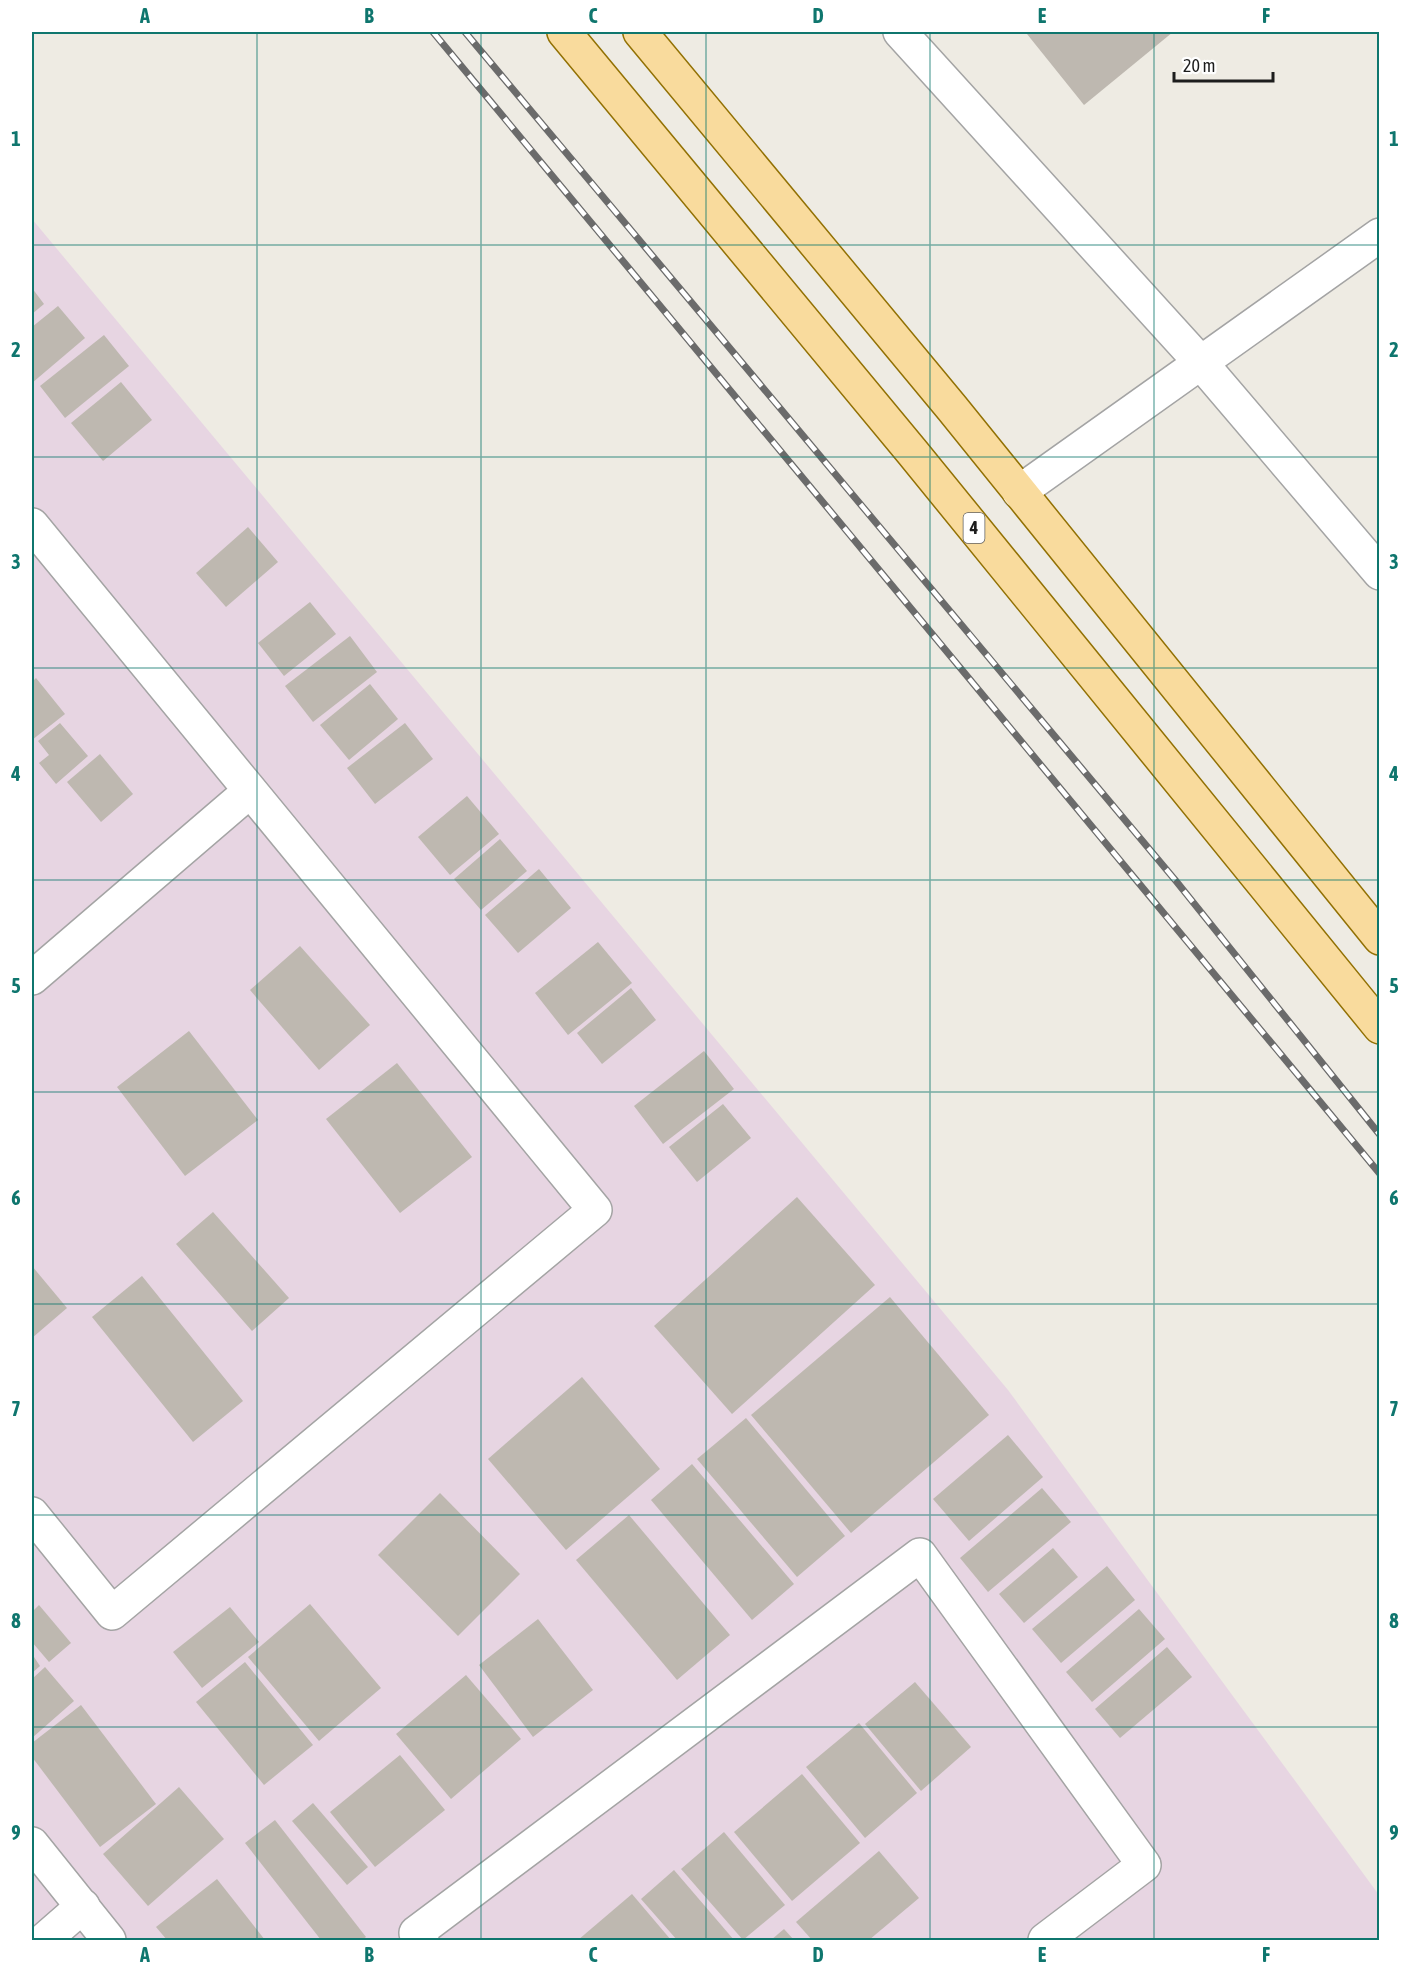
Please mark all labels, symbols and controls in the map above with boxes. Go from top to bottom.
text: A [139,4,150,27]
text: B [364,4,374,27]
text: C [589,4,598,27]
text: D [812,4,824,27]
text: E [1038,4,1047,27]
text: F [1262,4,1270,27]
scale bar [1174,45,1273,83]
text: 20 m [1183,55,1215,76]
text: 1 [11,127,21,150]
text: 1 [1389,127,1399,150]
text: 2 [11,338,21,361]
text: 2 [1389,338,1399,361]
road number: 4 [964,513,984,543]
text: 3 [11,550,21,573]
text: 3 [1389,550,1399,573]
text: 4 [10,762,21,785]
text: 4 [1388,762,1399,785]
text: 5 [11,974,21,997]
text: 5 [1389,974,1399,997]
text: 6 [11,1186,21,1209]
text: 6 [1389,1186,1399,1209]
text: 7 [11,1397,21,1420]
text: 7 [1389,1397,1399,1420]
text: 8 [11,1609,21,1632]
text: 8 [1389,1609,1399,1632]
text: 9 [11,1821,21,1844]
text: 9 [1389,1821,1399,1844]
text: A [139,1943,150,1966]
text: B [364,1943,374,1966]
text: C [589,1943,598,1966]
text: D [812,1943,824,1966]
text: E [1038,1943,1047,1966]
text: F [1262,1943,1270,1966]

